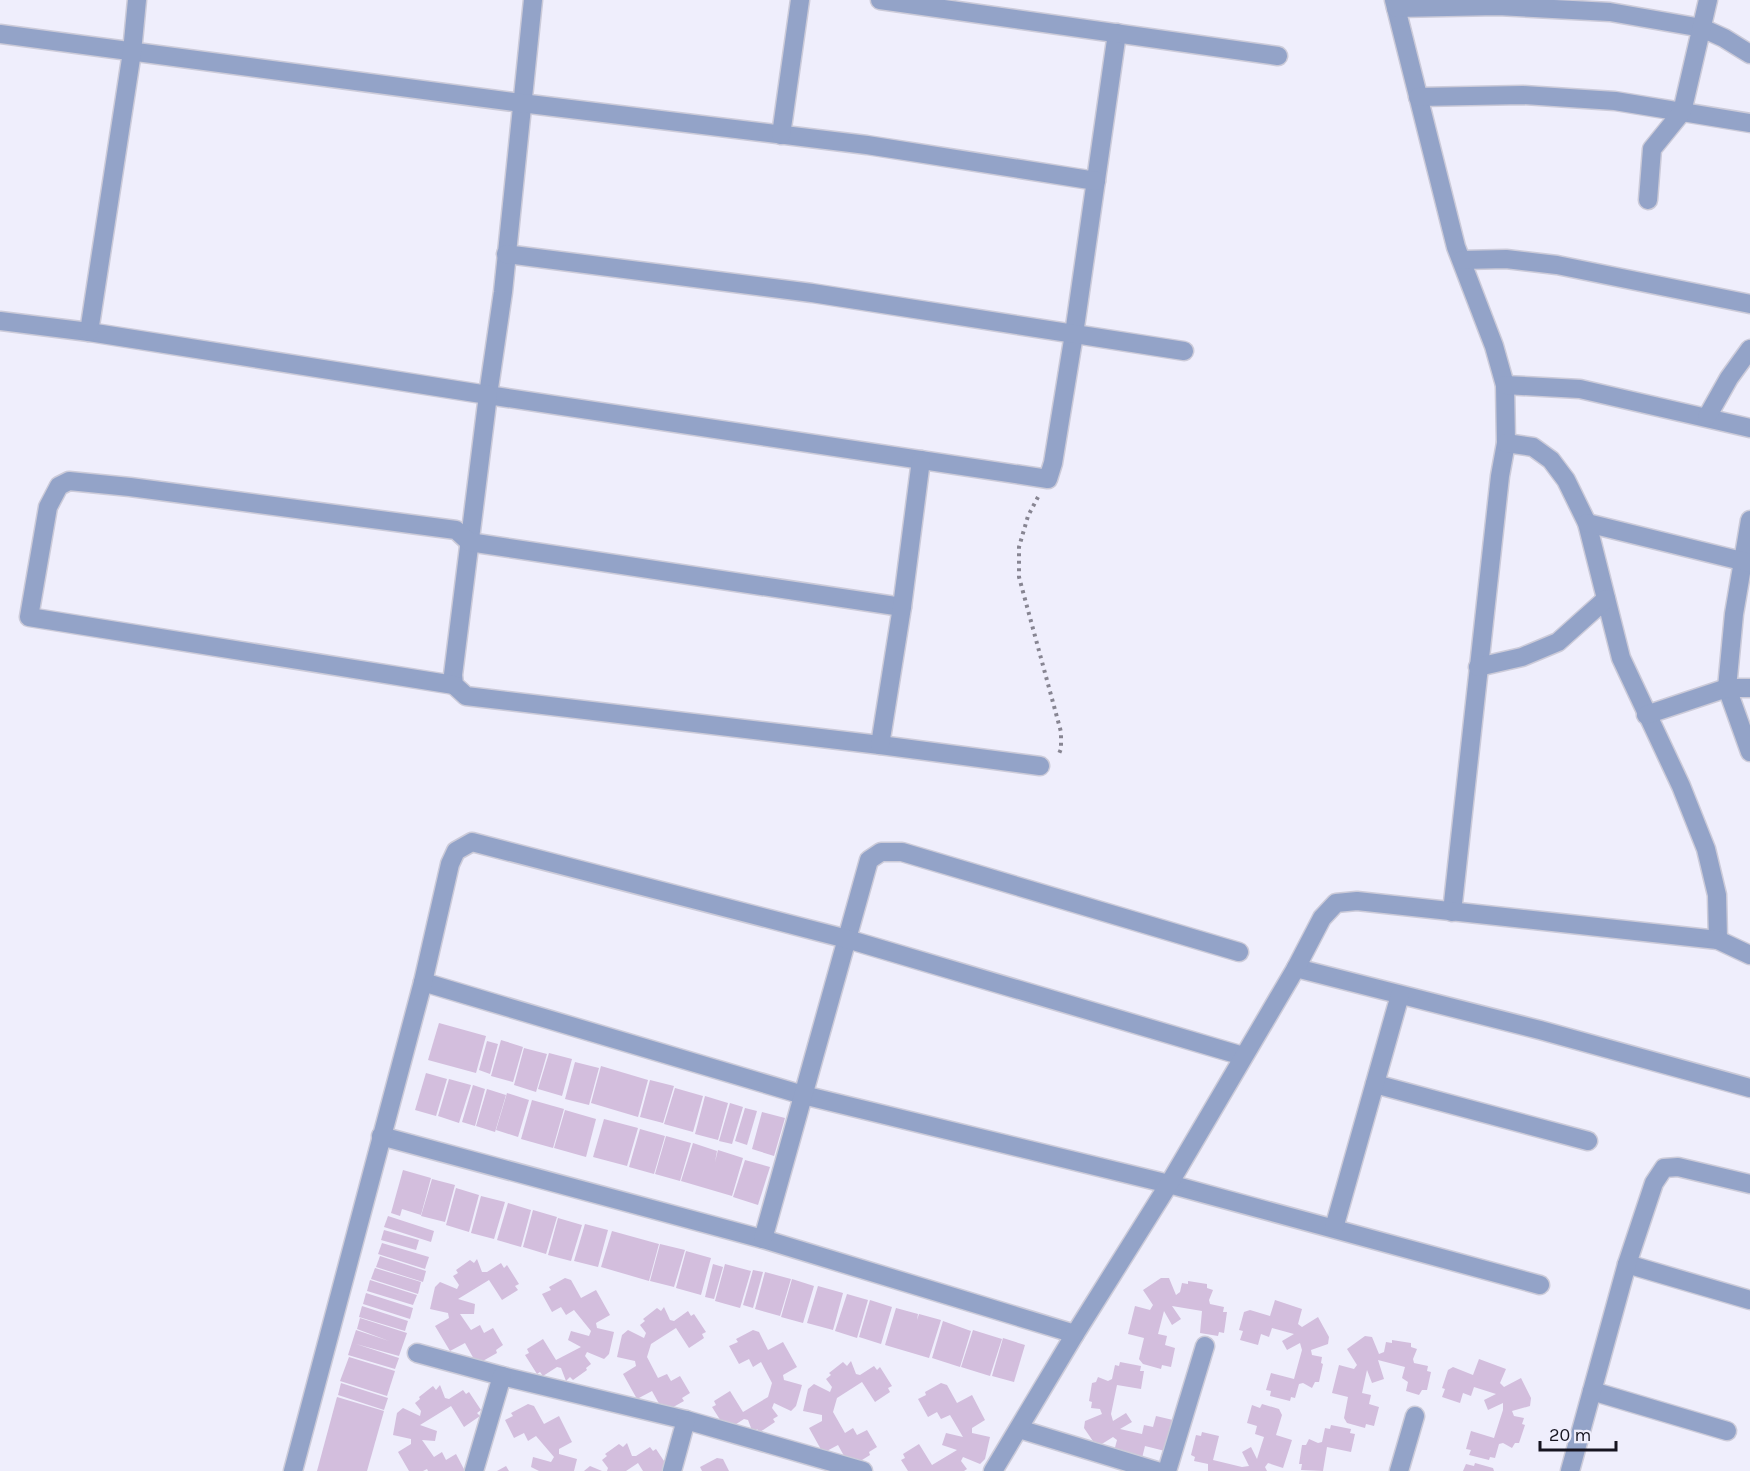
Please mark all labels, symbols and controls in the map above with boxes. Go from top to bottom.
scale bar [1540,1414,1616,1452]
text: 20 m [1549,1424,1591,1446]

